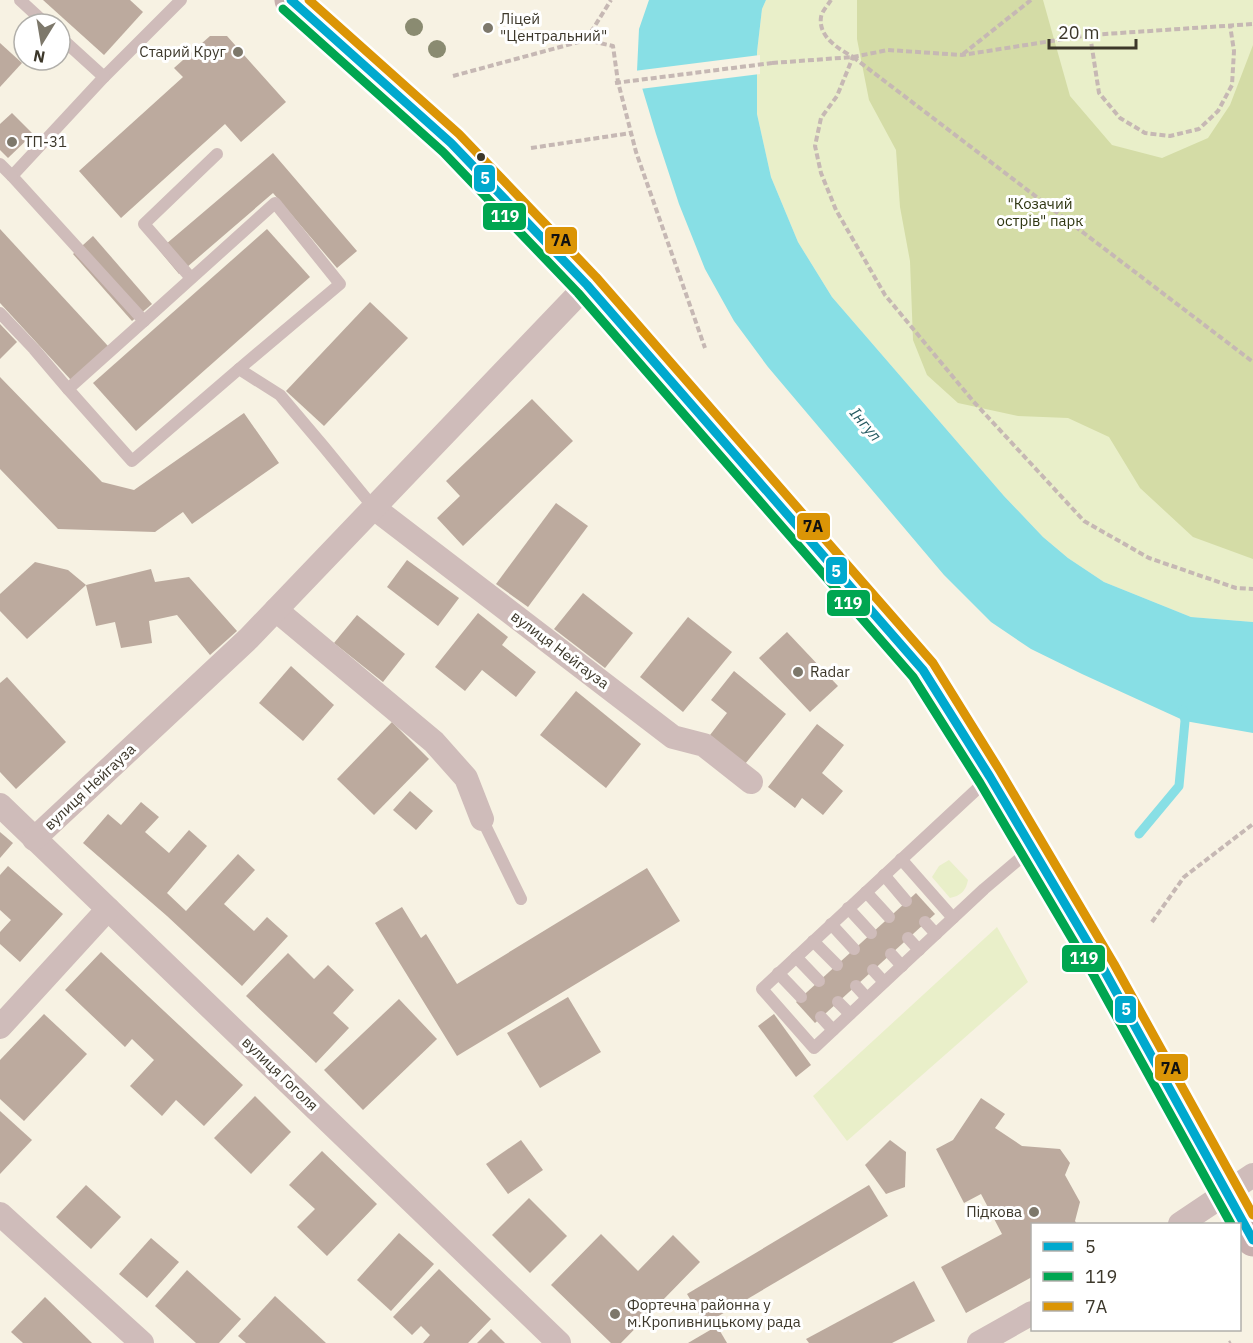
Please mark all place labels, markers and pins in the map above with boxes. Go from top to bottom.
place label: Ліцей "Центральний" [500,9,607,45]
marker: Ліцей "Центральний" [481,21,495,35]
place label: Старий Круг [139,42,226,61]
marker: Старий Круг [231,45,245,59]
place label: ТП-31 [24,132,67,151]
marker: ТП-31 [5,135,19,149]
unlabelled marker [475,151,487,163]
place label: Radar [810,662,850,681]
marker: Radar [791,665,805,679]
place label: Підкова [966,1202,1022,1221]
marker: Підкова [1027,1205,1041,1219]
place label: Фортечна районна у м.Кропивницькому рада [627,1295,801,1331]
marker: Фортечна районна у м.Кропивницькому рада [608,1307,622,1321]

